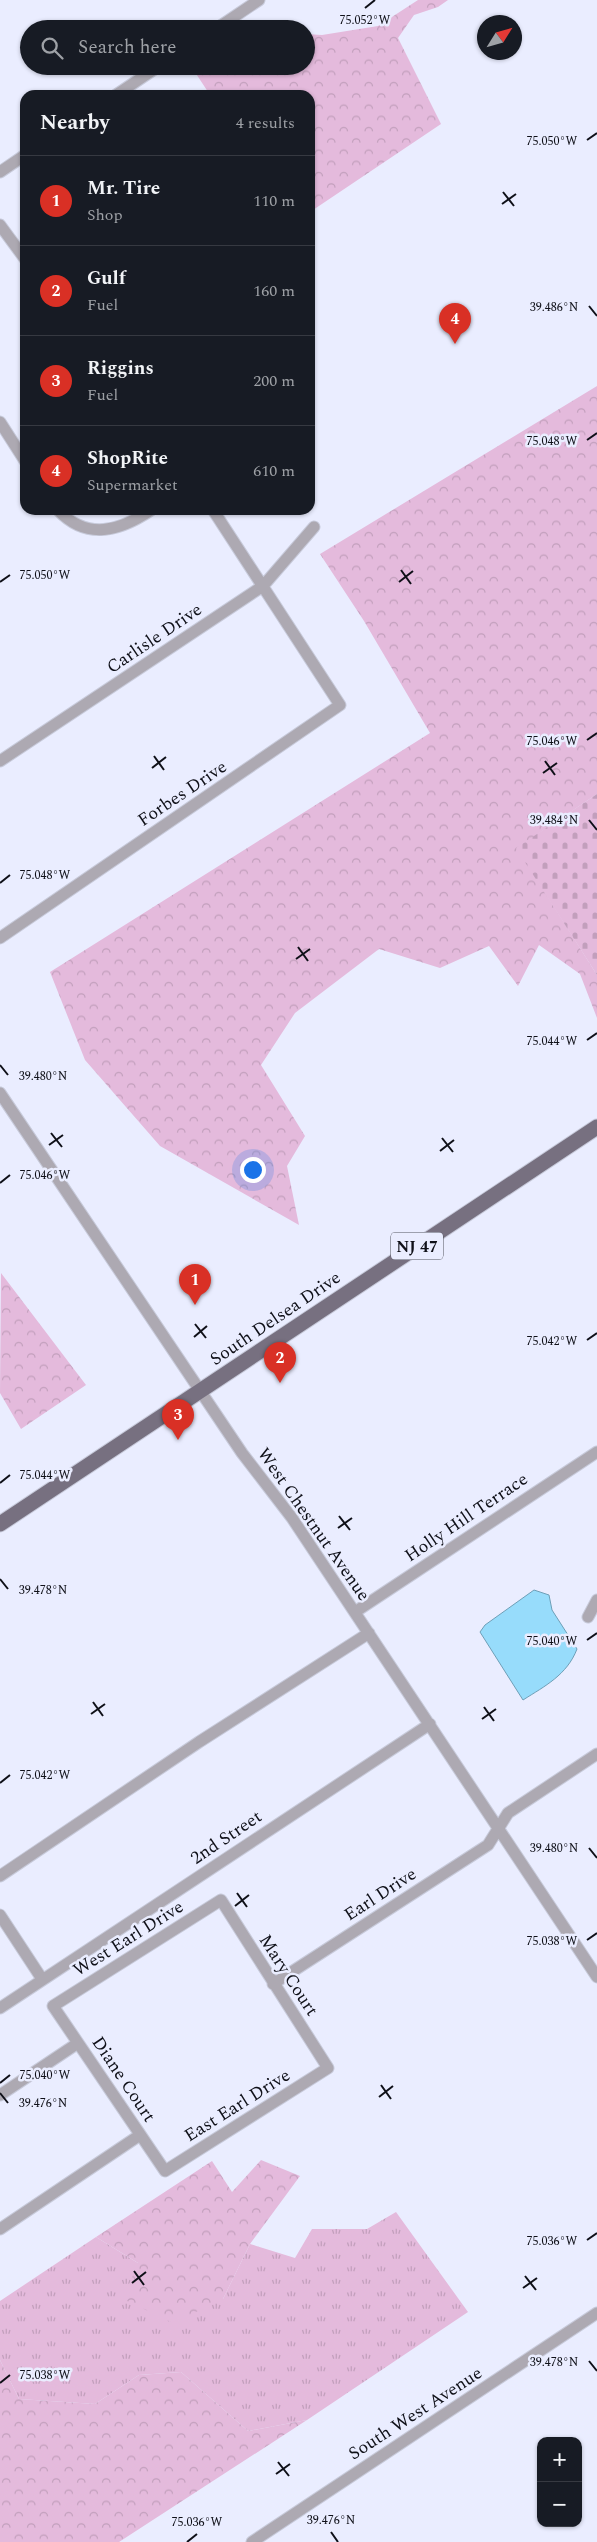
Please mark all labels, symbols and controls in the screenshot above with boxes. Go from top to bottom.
text: 75.052°W [340,11,391,30]
north arrow [477,15,522,60]
search box [20,20,315,75]
text: Search here [78,33,177,62]
icon: search [38,34,66,62]
text: Nearby [40,107,110,139]
text: 4 results [236,111,295,135]
text: 75.050°W [527,132,578,151]
text: Mr. Tire [87,174,160,203]
text: 1 [52,189,60,213]
text: 110 m [253,189,295,213]
text: Shop [87,203,123,227]
text: Gulf [87,264,126,293]
text: 2 [52,279,60,303]
text: 160 m [253,279,295,303]
text: Fuel [87,293,118,317]
text: 39.486°N [530,298,578,317]
pin: 4 [439,303,471,344]
text: Riggins [87,354,154,383]
text: 3 [52,369,60,393]
text: 200 m [253,369,295,393]
text: Fuel [87,383,118,407]
text: 75.048°W [527,432,578,451]
text: ShopRite [87,444,168,473]
text: 4 [52,459,60,483]
text: 610 m [253,459,295,483]
text: Supermarket [87,473,178,497]
text: 75.050°W [20,566,71,585]
street label: Carlisle Drive [101,596,208,680]
text: 75.046°W [527,732,578,751]
street label: Forbes Drive [132,754,232,833]
text: 39.484°N [530,811,578,830]
text: 75.048°W [20,866,71,885]
text: 75.044°W [527,1032,578,1051]
text: 39.480°N [19,1067,67,1086]
your location [240,1157,266,1183]
text: 75.046°W [20,1166,71,1185]
road number: NJ 47 [391,1232,443,1260]
pin: 1 [179,1264,211,1305]
street label: South Delsea Drive [204,1264,346,1372]
text: 75.042°W [527,1332,578,1351]
pin: 2 [264,1342,296,1383]
pin: 3 [162,1399,194,1440]
street label: West Chestnut Avenue [250,1442,377,1606]
text: 75.044°W [20,1466,71,1485]
street label: Holly Hill Terrace [399,1466,533,1569]
text: 39.478°N [19,1581,67,1600]
text: 75.040°W [527,1632,578,1651]
text: 75.042°W [20,1766,71,1785]
street label: 2nd Street [185,1803,268,1871]
text: 39.480°N [530,1839,578,1858]
street label: Earl Drive [339,1861,422,1928]
street label: West Earl Drive [68,1894,189,1983]
street label: Mary Court [252,1929,325,2022]
text: 75.038°W [527,1932,578,1951]
street label: Diane Court [85,2031,162,2128]
street label: East Earl Drive [179,2062,296,2149]
text: 75.040°W [20,2066,71,2085]
text: 39.476°N [19,2094,67,2113]
text: 75.036°W [527,2232,578,2251]
text: 39.478°N [530,2353,578,2372]
street label: South West Avenue [343,2360,488,2467]
text: 75.038°W [20,2366,71,2385]
map controls [537,2437,582,2527]
button: + [537,2437,582,2482]
button: − [537,2482,582,2527]
text: 39.476°N [307,2511,355,2530]
text: 75.036°W [172,2513,223,2532]

